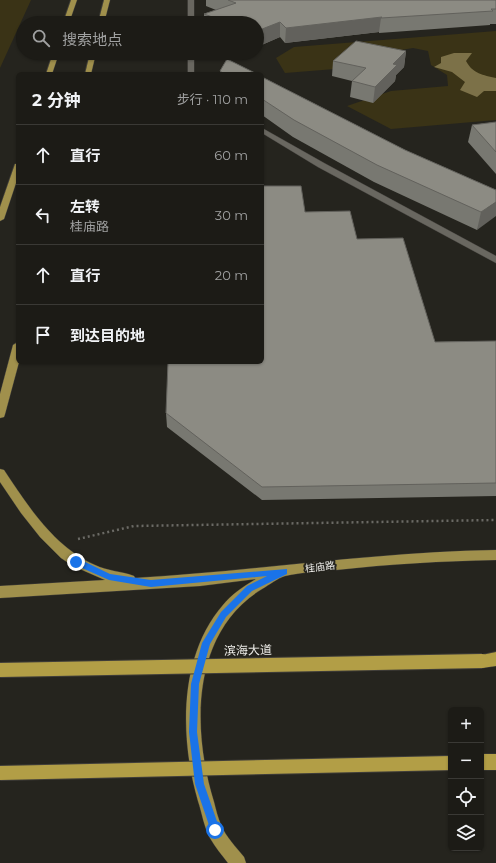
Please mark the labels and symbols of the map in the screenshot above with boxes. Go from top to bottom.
route end [67,553,85,571]
street label: 桂庙路 [304,559,336,575]
street label: 滨海大道 [224,642,272,658]
route start [206,821,224,839]

